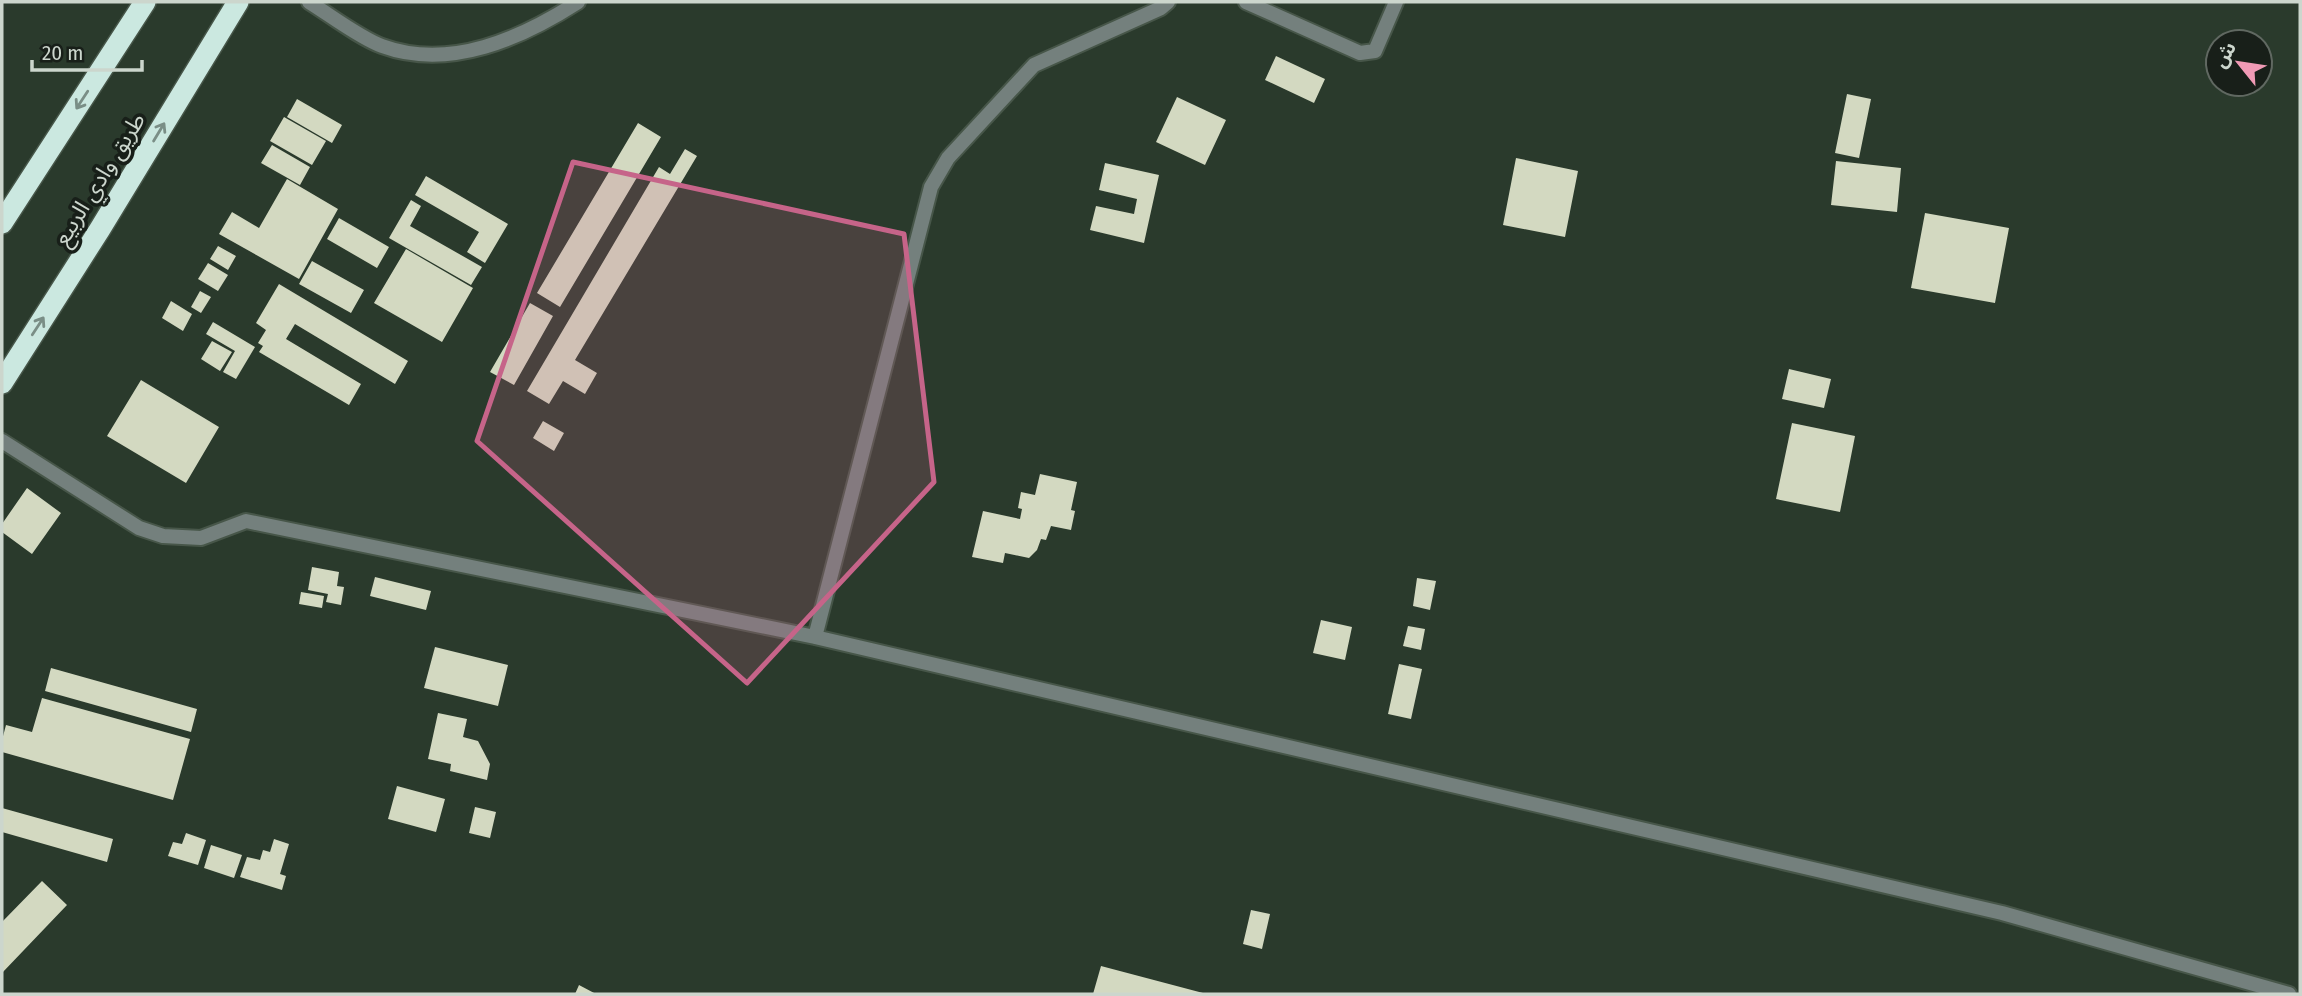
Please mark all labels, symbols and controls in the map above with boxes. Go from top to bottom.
scale bar [32,28,142,72]
north arrow [2204,28,2274,98]
text: ش [2208,38,2241,72]
text: 20 m [42,40,83,66]
one-way arrow [74,90,88,110]
street label: طريق وادي الربيع [47,107,154,252]
one-way arrow [152,123,166,143]
one-way arrow [32,316,46,336]

